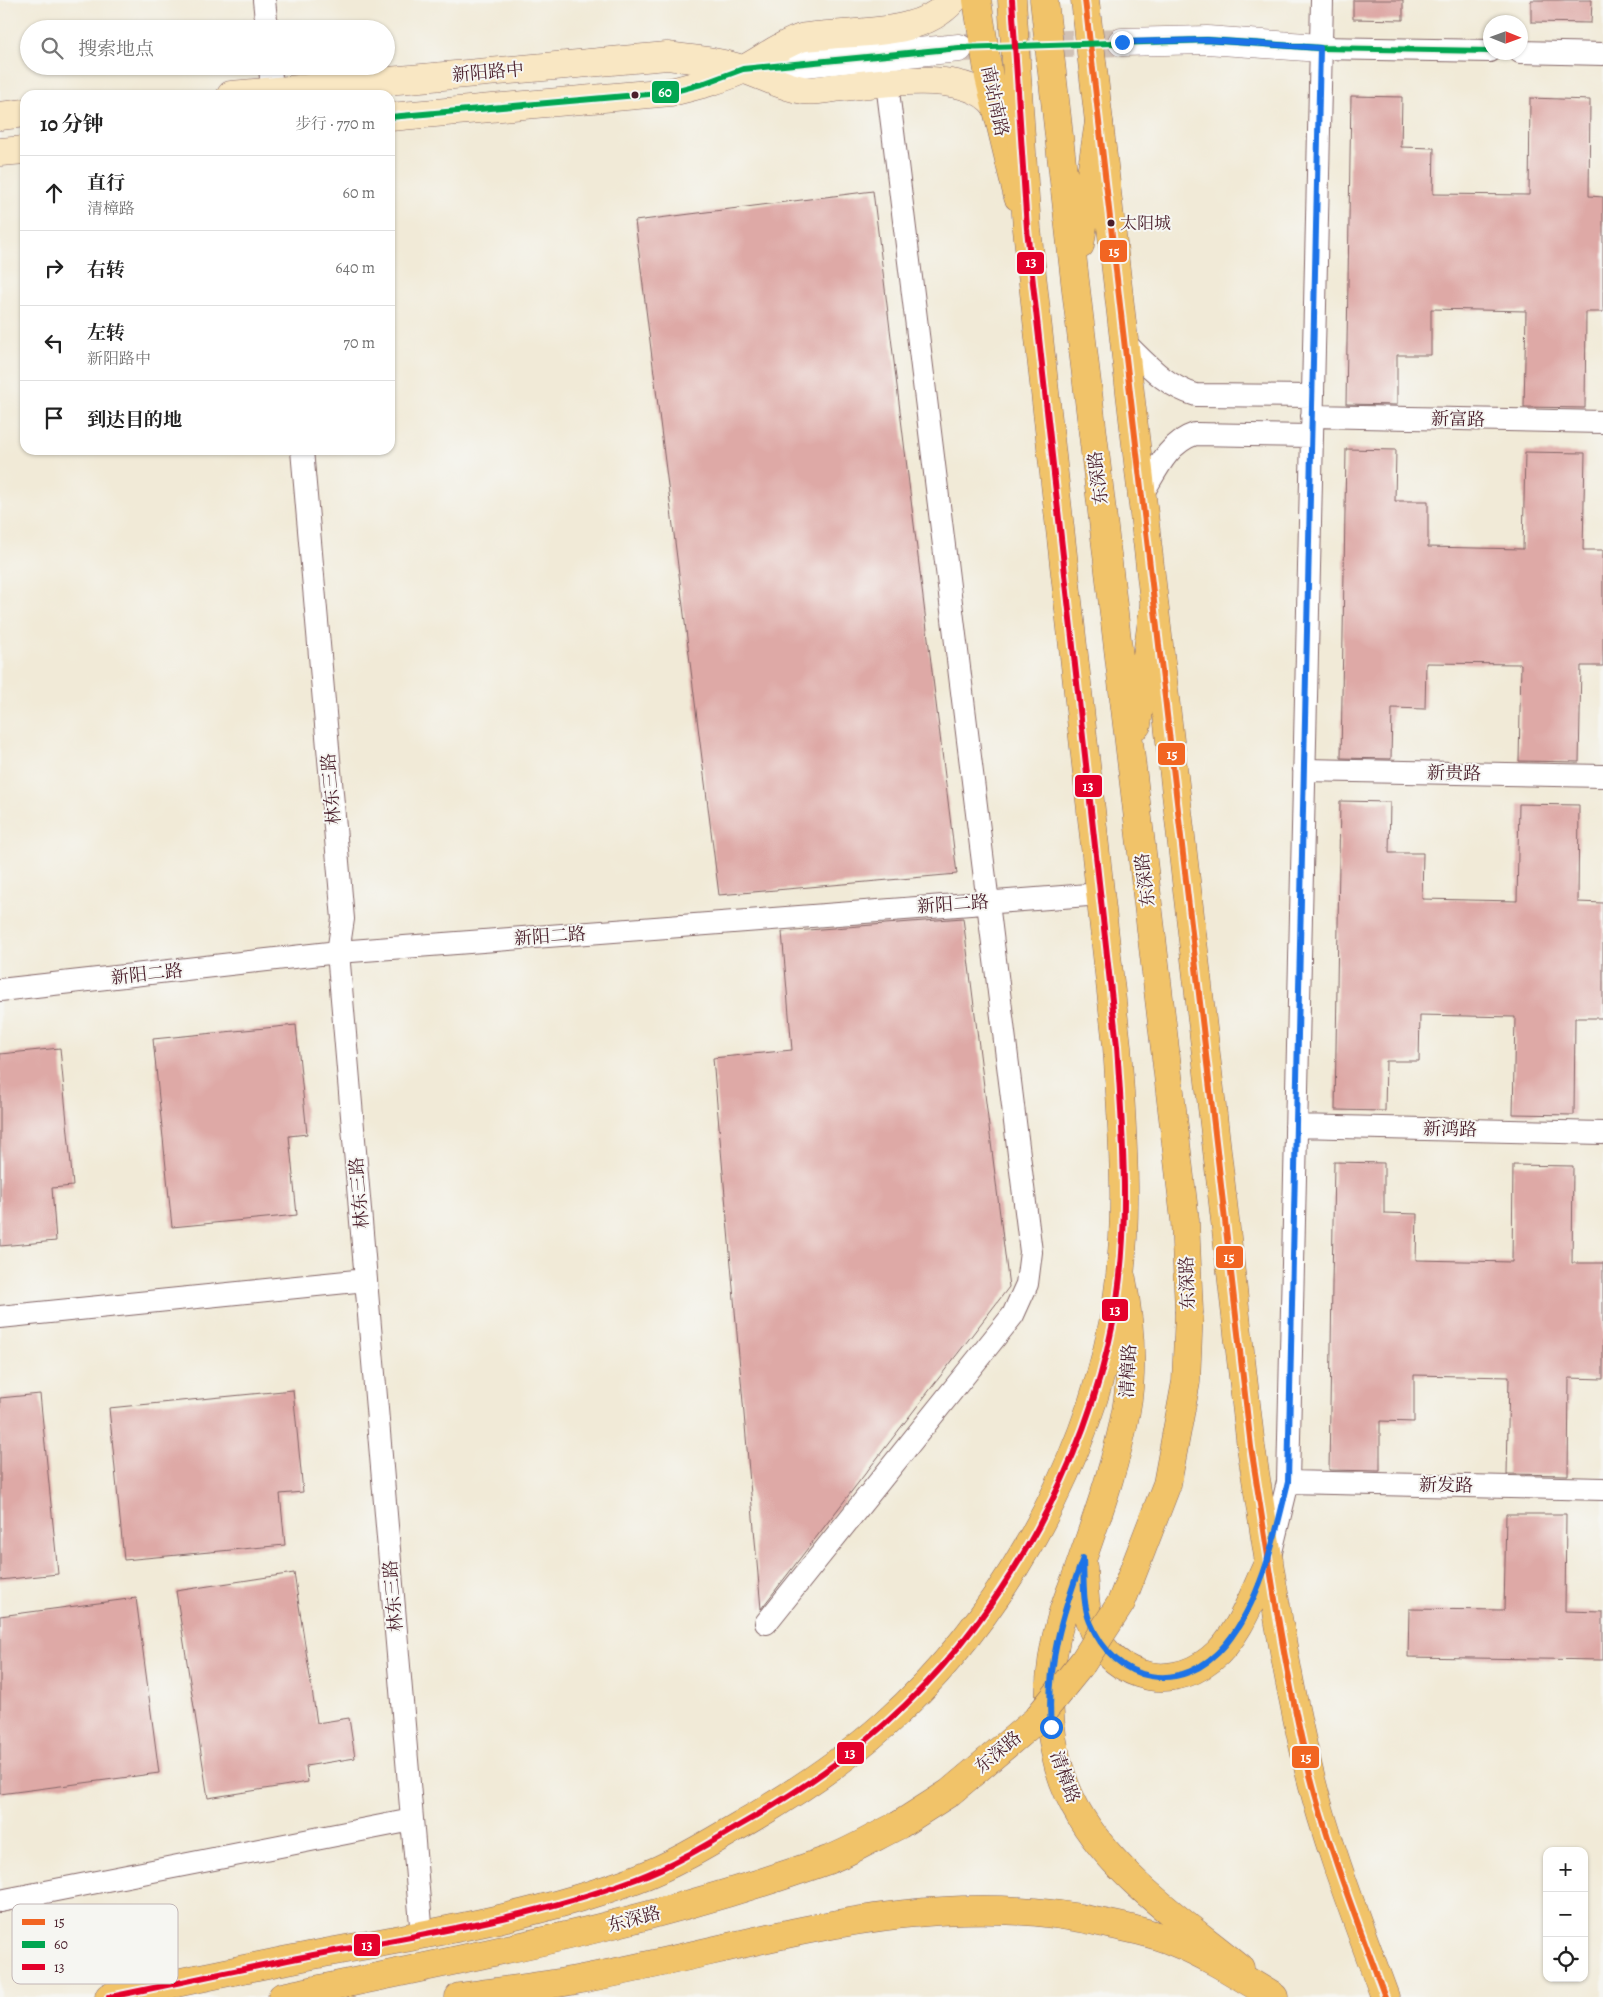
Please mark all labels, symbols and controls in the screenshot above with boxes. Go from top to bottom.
north arrow [1483,15,1528,60]
search box [20,20,395,75]
route end [1111,31,1134,54]
icon: search [38,34,66,62]
text: 搜索地点 [78,36,154,62]
street label: 新阳路中 [451,57,525,87]
street label: 南站南路 [976,63,1014,139]
line badge: 60 [651,80,680,104]
text: 60 [658,83,672,102]
unlabelled marker [630,90,640,100]
text: 10 分钟 [40,110,104,138]
text: 步行 · 770 m [295,113,375,135]
text: 直行 [87,170,125,196]
icon: ahead [40,179,68,207]
text: 60 m [343,182,375,204]
text: 清樟路 [87,198,135,220]
place label: 太阳城 [1120,212,1171,235]
marker: 太阳城 [1106,218,1116,228]
line badge: 15 [1099,239,1128,263]
text: 15 [1109,242,1120,261]
line badge: 13 [1016,251,1045,275]
text: 13 [1025,253,1037,272]
icon: right [40,254,68,282]
text: 右转 [87,257,125,283]
text: 640 m [335,257,375,279]
text: 左转 [87,320,125,346]
icon: left [40,329,68,357]
text: 70 m [343,332,375,354]
text: 新阳路中 [87,348,151,370]
icon: arrive [40,404,68,432]
text: 到达目的地 [87,407,182,433]
street label: 新富路 [1431,407,1485,431]
street label: 东深路 [1083,450,1113,506]
line badge: 15 [1157,742,1186,766]
text: 15 [1167,745,1178,764]
street label: 林东三路 [316,752,346,826]
street label: 新贵路 [1427,761,1481,785]
line badge: 13 [1074,774,1103,798]
text: 13 [1082,777,1094,796]
street label: 东深路 [1130,852,1160,908]
street label: 新阳二路 [916,890,990,918]
street label: 新阳二路 [513,922,587,950]
street label: 新阳二路 [110,958,184,990]
street label: 新鸿路 [1423,1117,1477,1141]
street label: 林东三路 [344,1156,374,1230]
line badge: 15 [1215,1245,1244,1269]
text: 15 [1224,1248,1235,1267]
street label: 东深路 [1174,1256,1200,1310]
line badge: 13 [1101,1298,1129,1322]
text: 13 [1109,1301,1121,1320]
street label: 清樟路 [1115,1343,1141,1399]
street label: 新发路 [1419,1473,1473,1497]
street label: 林东三路 [378,1559,408,1633]
route start [1040,1716,1063,1739]
street label: 东深路 [970,1725,1026,1779]
line badge: 13 [836,1741,865,1765]
text: 13 [844,1744,856,1763]
line badge: 15 [1291,1745,1320,1769]
street label: 清樟路 [1044,1748,1086,1806]
text: 15 [1301,1748,1312,1767]
map controls [1543,1847,1588,1982]
button: + [1543,1847,1588,1892]
button: − [1543,1892,1588,1937]
street label: 东深路 [605,1900,663,1938]
legend [12,1904,178,1984]
text: 15 [54,1913,65,1932]
line badge: 13 [353,1933,381,1957]
text: 60 [54,1935,68,1954]
text: 13 [361,1936,373,1955]
button: locate [1543,1937,1588,1982]
text: 13 [54,1958,65,1977]

